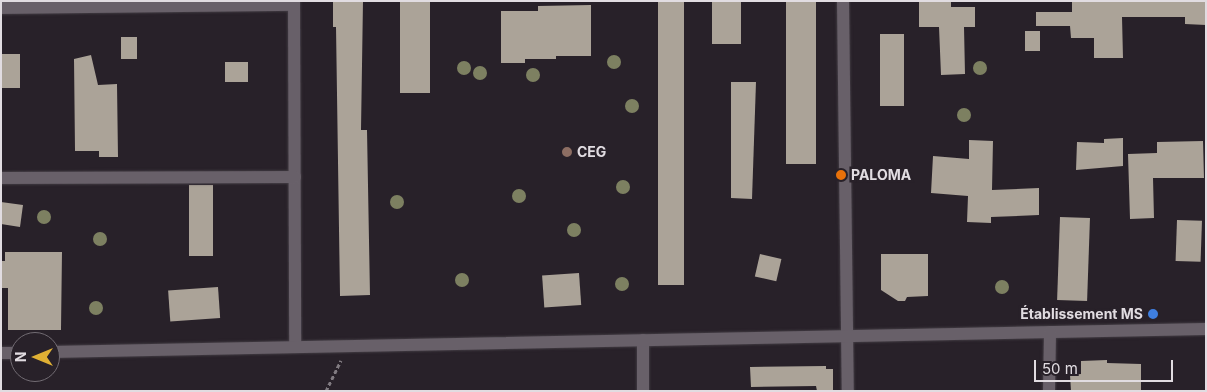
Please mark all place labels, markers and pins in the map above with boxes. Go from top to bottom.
place label: CEG [577,144,606,160]
marker: CEG [561,146,573,158]
place label: PALOMA [851,167,911,183]
marker: PALOMA [835,169,847,181]
place label: Établissement MS [1020,306,1143,322]
marker: Établissement MS [1147,308,1159,320]

